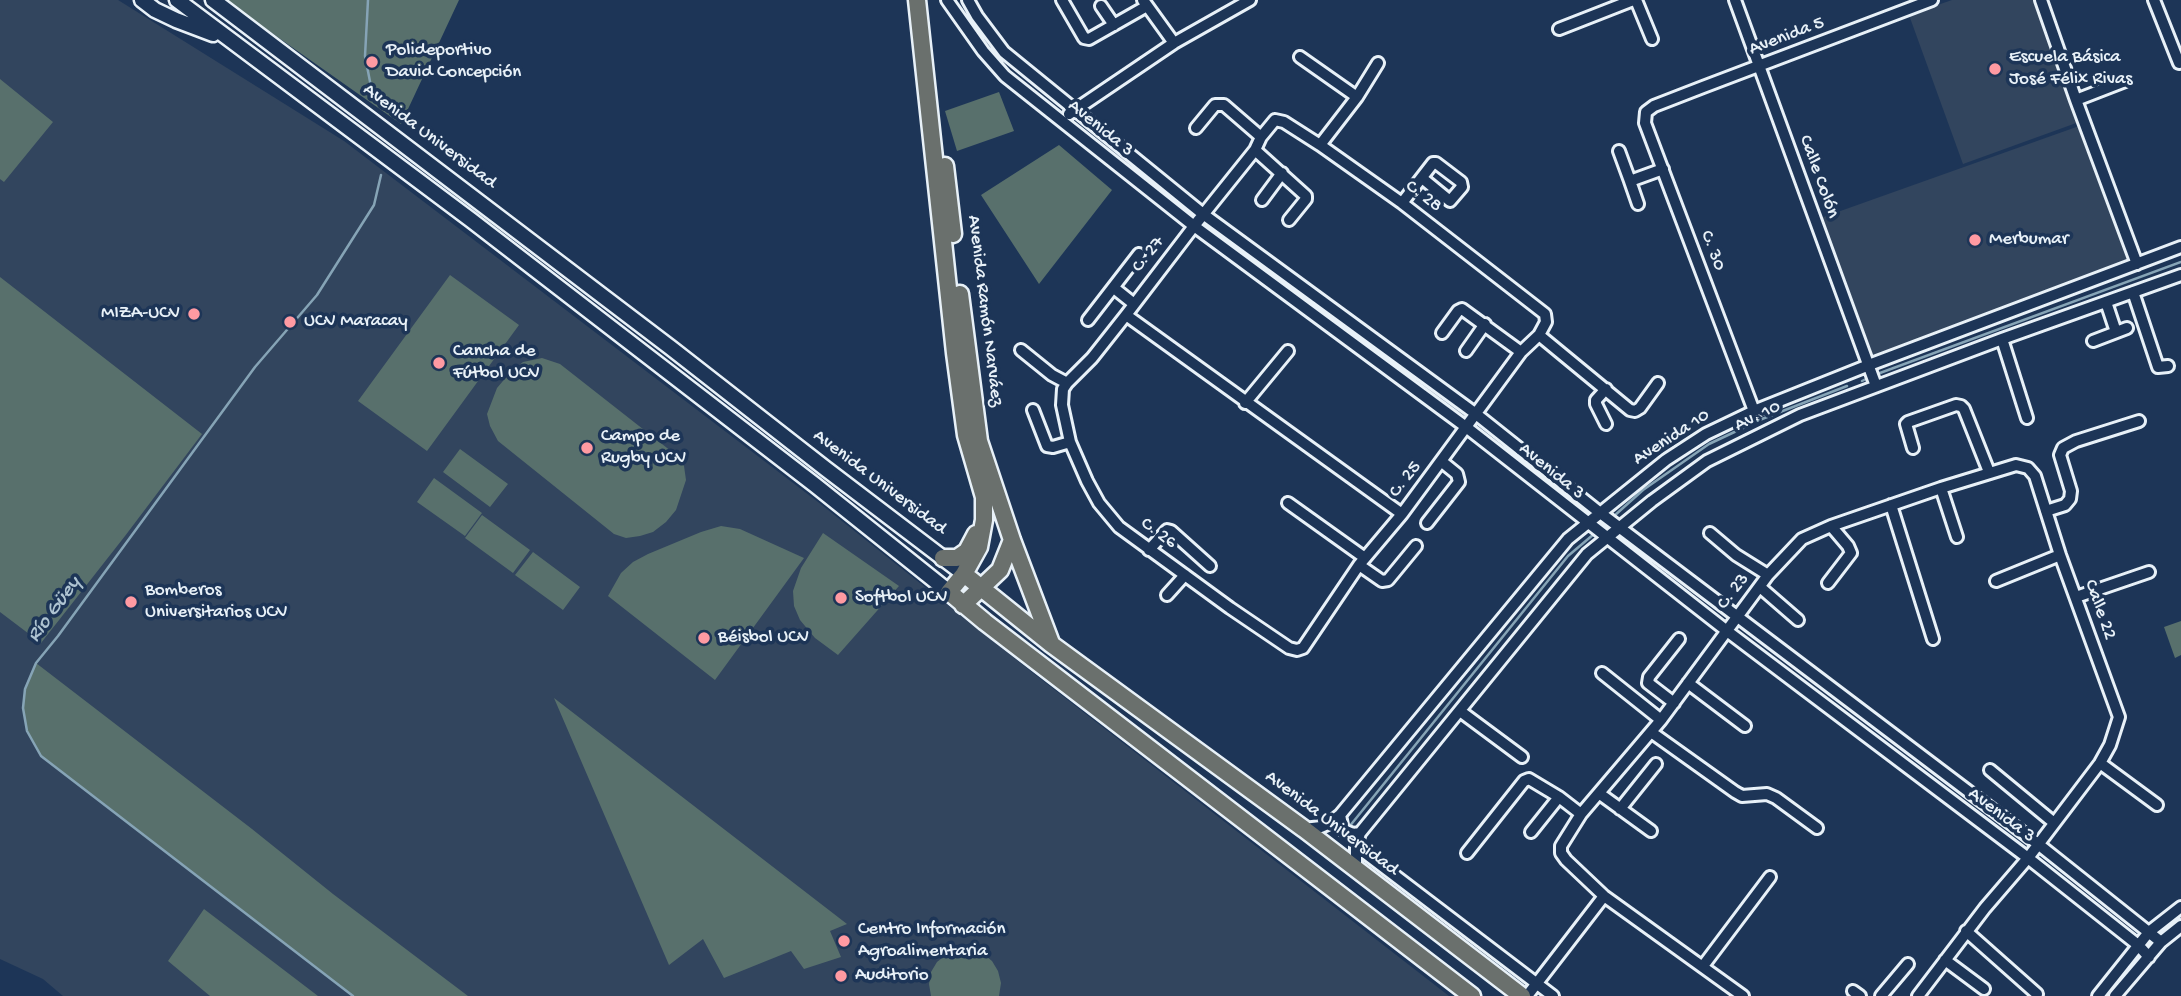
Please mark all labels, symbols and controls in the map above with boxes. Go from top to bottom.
street label: Avenida 5 [1746,12,1828,62]
place label: Polideportivo David Concepción [386,40,521,84]
place label: Escuela Básica José Félix Rivas [2009,47,2133,91]
marker: Polideportivo David Concepción [364,54,380,70]
marker: Escuela Básica José Félix Rivas [1987,61,2003,77]
street label: Avenida Universidad [358,79,500,195]
street label: Avenida 3 [1062,95,1138,163]
street label: Calle Colón [1792,132,1844,222]
street label: C. 28 [1400,176,1446,218]
street label: Avenida Ramón Narváez [961,214,1007,408]
street label: C. 30 [1694,228,1730,274]
place label: Merbumar [1989,229,2068,251]
street label: C. 27 [1128,232,1170,278]
marker: Merbumar [1967,232,1983,248]
place label: MIZA-UCV [101,303,180,325]
marker: MIZA-UCV [186,306,202,322]
place label: UCV Maracay [304,311,408,333]
marker: UCV Maracay [282,314,298,330]
place label: Cancha de Fútbol UCV [453,341,540,385]
marker: Cancha de Fútbol UCV [431,355,447,371]
street label: Av. 10 [1731,396,1785,438]
street label: Avenida 10 [1629,405,1715,471]
street label: Avenida Universidad [808,425,950,541]
place label: Campo de Rugby UCV [601,426,686,470]
street label: Avenida 3 [1513,438,1589,506]
marker: Campo de Rugby UCV [579,440,595,456]
street label: C. 25 [1385,457,1427,503]
street label: C. 26 [1135,513,1181,555]
street label: C. 23 [1713,569,1755,615]
water label: Río Güey [23,572,87,648]
street label: Calle 22 [2078,577,2120,643]
place label: Bomberos Universitarios UCV [145,580,287,624]
place label: Softbol UCV [855,587,948,609]
marker: Softbol UCV [833,590,849,606]
marker: Bomberos Universitarios UCV [123,594,139,610]
place label: Béisbol UCV [718,627,809,649]
marker: Béisbol UCV [696,630,712,646]
street label: Avenida Universidad [1260,766,1402,882]
street label: Avenida 3 [1963,783,2039,849]
place label: Centro Información Agroalimentaria [858,919,1005,963]
marker: Centro Información Agroalimentaria [836,933,852,949]
place label: Auditorio [855,965,929,987]
marker: Auditorio [833,968,849,984]

